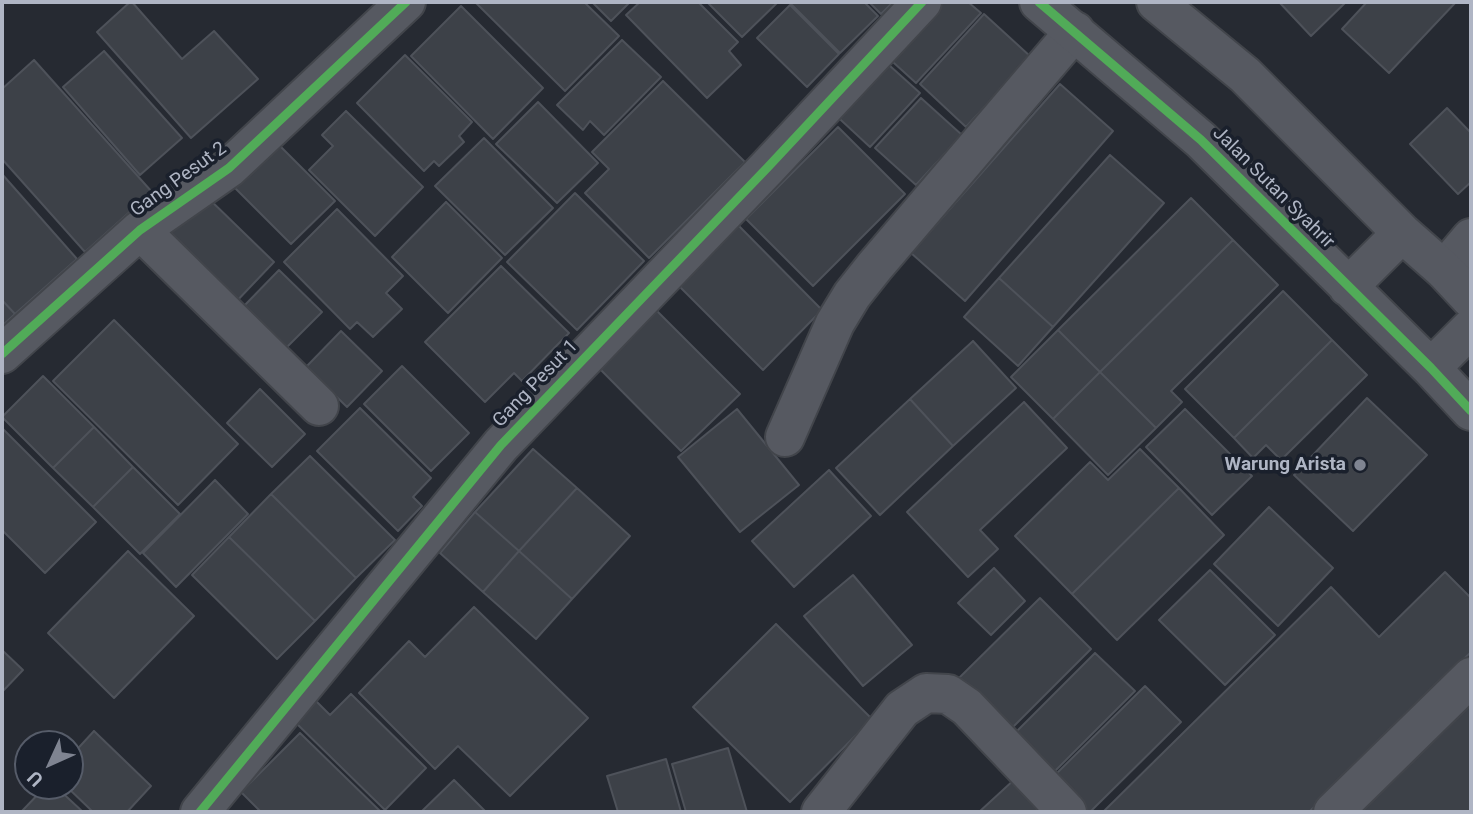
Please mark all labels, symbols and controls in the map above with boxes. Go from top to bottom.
street label: Jalan Sutan Syahrir [1207,122,1339,254]
street label: Gang Pesut 2 [127,138,231,222]
street label: Gang Pesut 1 [489,335,583,433]
place label: Warung Arista [1225,454,1346,476]
marker: Warung Arista [1352,457,1368,473]
north arrow [14,730,84,800]
text: U [23,766,48,791]

